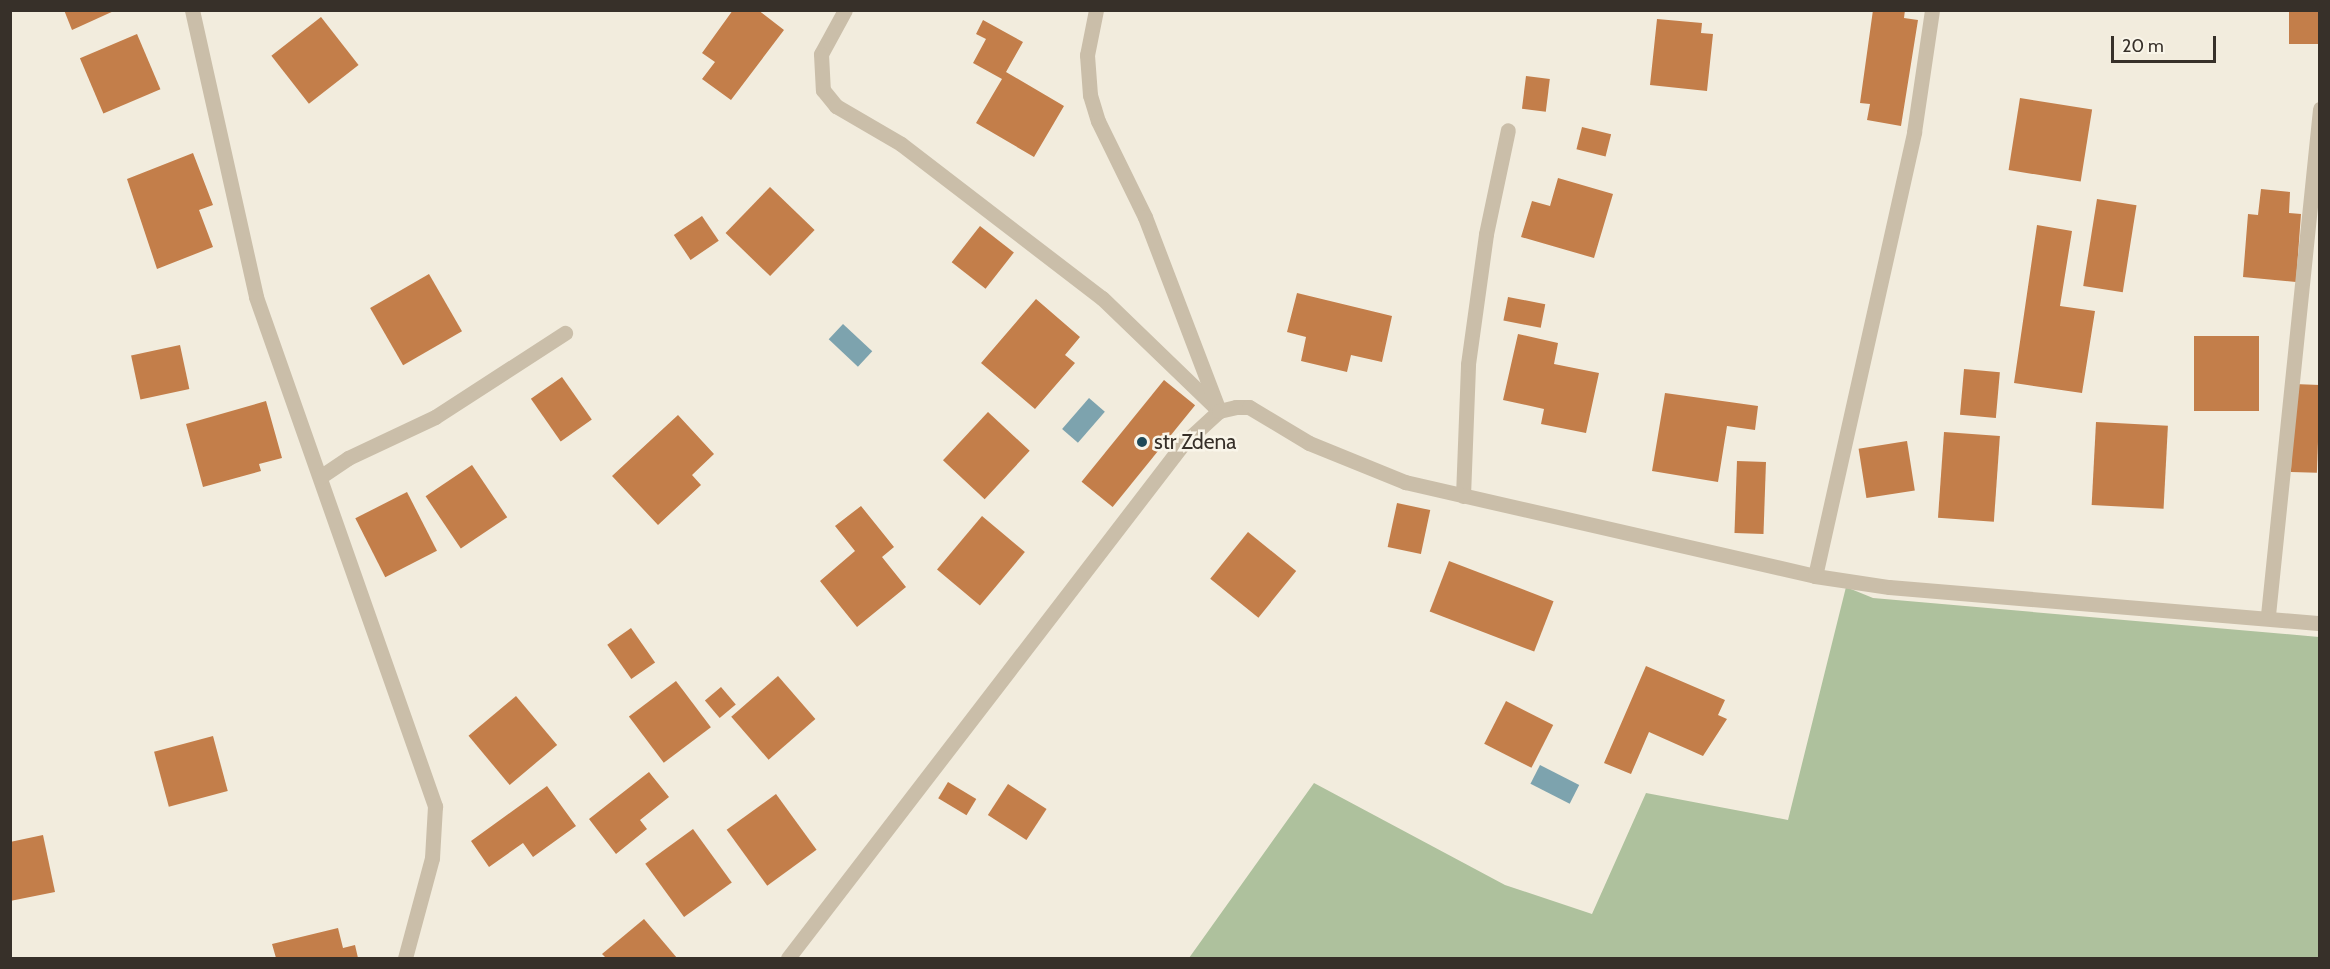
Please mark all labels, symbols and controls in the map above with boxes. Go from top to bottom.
scale bar [2114,24,2219,62]
text: 20 m [2122,35,2164,57]
place label: str Zdena [1154,429,1236,455]
marker: str Zdena [1135,435,1149,449]

